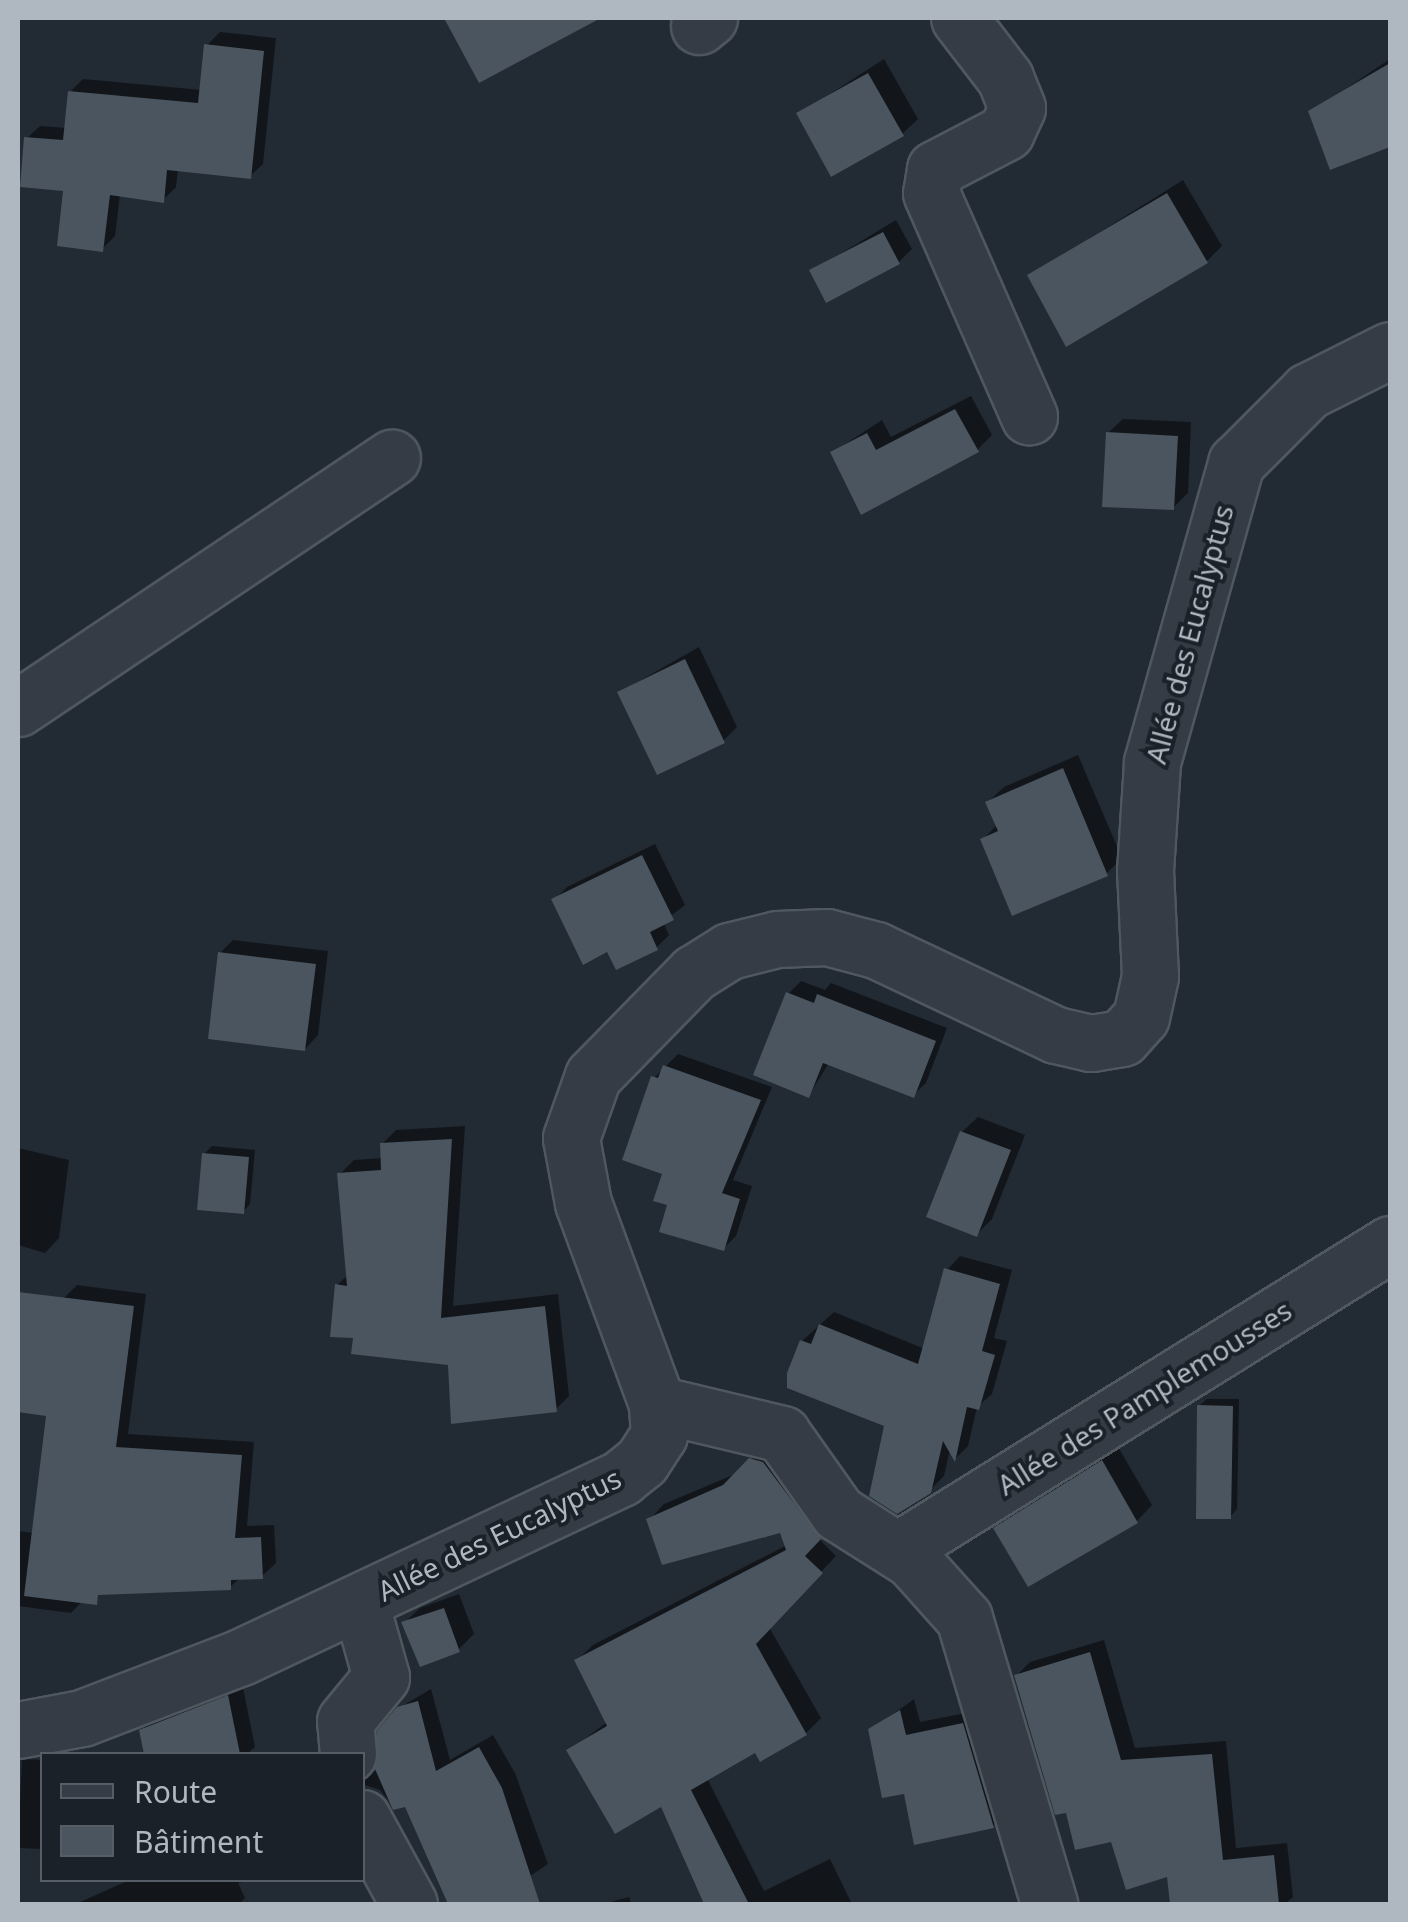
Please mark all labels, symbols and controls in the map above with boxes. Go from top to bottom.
street label: Allée des Eucalyptus [1138,501,1240,767]
street label: Allée des Pamplemousses [991,1293,1297,1501]
street label: Allée des Eucalyptus [372,1460,626,1608]
legend [40,1752,365,1882]
text: Route [134,1771,217,1812]
text: Bâtiment [134,1821,263,1862]

